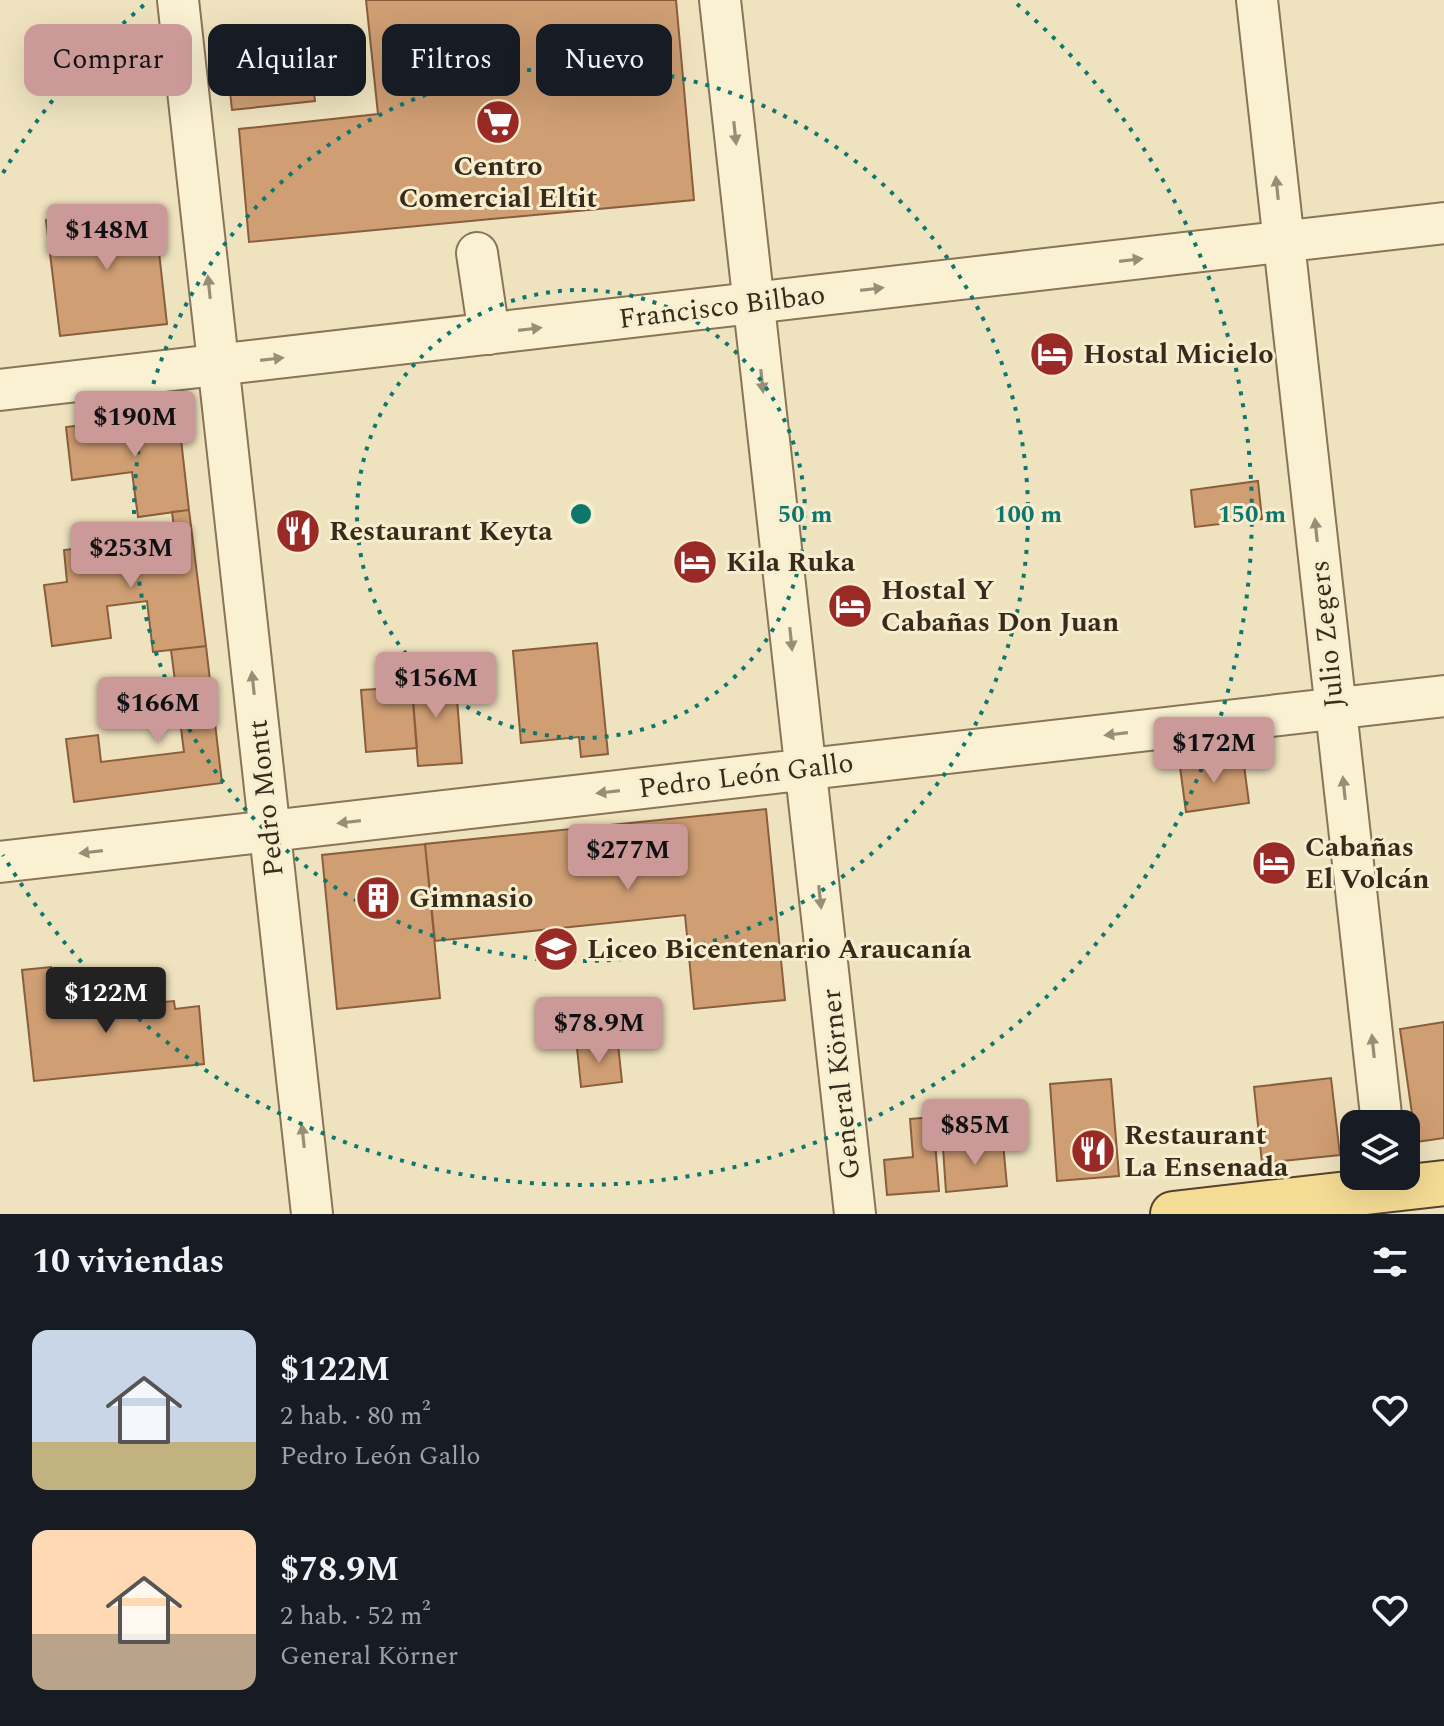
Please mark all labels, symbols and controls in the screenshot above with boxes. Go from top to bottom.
chip: Comprar [24,24,192,96]
chip: Alquilar [208,24,366,96]
chip: Filtros [382,24,520,96]
chip: Nuevo [536,24,672,96]
supermarket icon: Centro Comercial Eltit [474,98,522,146]
one-way arrow [728,121,741,146]
place label: Centro Comercial Eltit [399,145,598,220]
one-way arrow [1271,175,1284,200]
pin: $148M [51,204,163,272]
text: $148M [65,210,149,250]
one-way arrow [1118,253,1143,266]
street label: Francisco Bilbao [616,273,828,341]
one-way arrow [203,274,216,299]
one-way arrow [860,283,885,296]
one-way arrow [518,322,543,335]
hotel icon: Hostal Micielo [1028,330,1076,378]
place label: Hostal Micielo [1083,333,1274,376]
one-way arrow [260,352,285,365]
one-way arrow [756,368,769,393]
pin: $190M [79,391,191,459]
text: $190M [93,397,177,437]
text: 50 m [778,497,833,533]
text: 100 m [994,497,1062,533]
text: 150 m [1218,497,1286,533]
centre of rings [567,500,595,528]
restaurant icon: Restaurant Keyta [274,507,322,555]
place label: Restaurant Keyta [329,510,553,553]
one-way arrow [1309,517,1322,542]
pin: $253M [75,522,187,590]
text: $253M [89,528,173,568]
hotel icon: Kila Ruka [671,538,719,586]
place label: Kila Ruka [726,541,856,584]
street label: Julio Zegers [1298,558,1356,710]
place label: Hostal Y Cabañas Don Juan [881,569,1119,644]
hotel icon: Hostal Y Cabañas Don Juan [826,582,874,630]
one-way arrow [784,627,797,652]
pin: $156M [380,652,492,720]
text: $156M [394,658,478,698]
one-way arrow [247,670,260,695]
pin: $166M [102,677,214,745]
text: $166M [116,683,200,723]
street label: Pedro Montt [236,717,296,879]
pin: $172M [1158,717,1270,785]
text: $172M [1172,723,1256,763]
one-way arrow [1103,727,1128,740]
street label: Pedro León Gallo [636,741,856,811]
one-way arrow [1338,775,1351,800]
one-way arrow [595,786,620,799]
one-way arrow [336,816,361,829]
pin: $277M [572,824,684,892]
place label: Cabañas El Volcán [1305,826,1430,901]
text: $277M [586,830,670,870]
hotel icon: Cabañas El Volcán [1250,839,1298,887]
one-way arrow [78,845,103,858]
building icon: Gimnasio [354,874,402,922]
place label: Gimnasio [409,877,533,920]
one-way arrow [813,885,826,910]
school or university icon: Liceo Bicentenario Araucanía [532,925,580,973]
place label: Liceo Bicentenario Araucanía [587,928,972,971]
pin: $122M [50,967,162,1035]
text: $122M [64,973,148,1013]
street label: General Körner [810,986,872,1182]
pin: $78.9M [534,997,664,1065]
text: $78.9M [553,1003,645,1043]
one-way arrow [1367,1034,1380,1059]
pin: $85M [928,1099,1022,1167]
text: $85M [940,1105,1010,1145]
map controls [1340,1110,1420,1190]
button: layers [1340,1110,1420,1190]
place label: Restaurant La Ensenada [1124,1114,1289,1189]
one-way arrow [297,1124,310,1149]
restaurant icon: Restaurant La Ensenada [1069,1127,1117,1175]
text: 10 viviendas [32,1236,224,1288]
icon: filters [1368,1240,1412,1284]
text: $122M [280,1344,390,1396]
icon: home [96,1362,192,1458]
icon: heart [1368,1388,1412,1432]
text: 2 hab. · 80 m² [280,1396,430,1436]
text: Pedro León Gallo [280,1436,481,1476]
text: $78.9M [280,1544,399,1596]
icon: home [96,1562,192,1658]
icon: heart [1368,1588,1412,1632]
text: 2 hab. · 52 m² [280,1596,430,1636]
text: General Körner [280,1636,458,1676]

